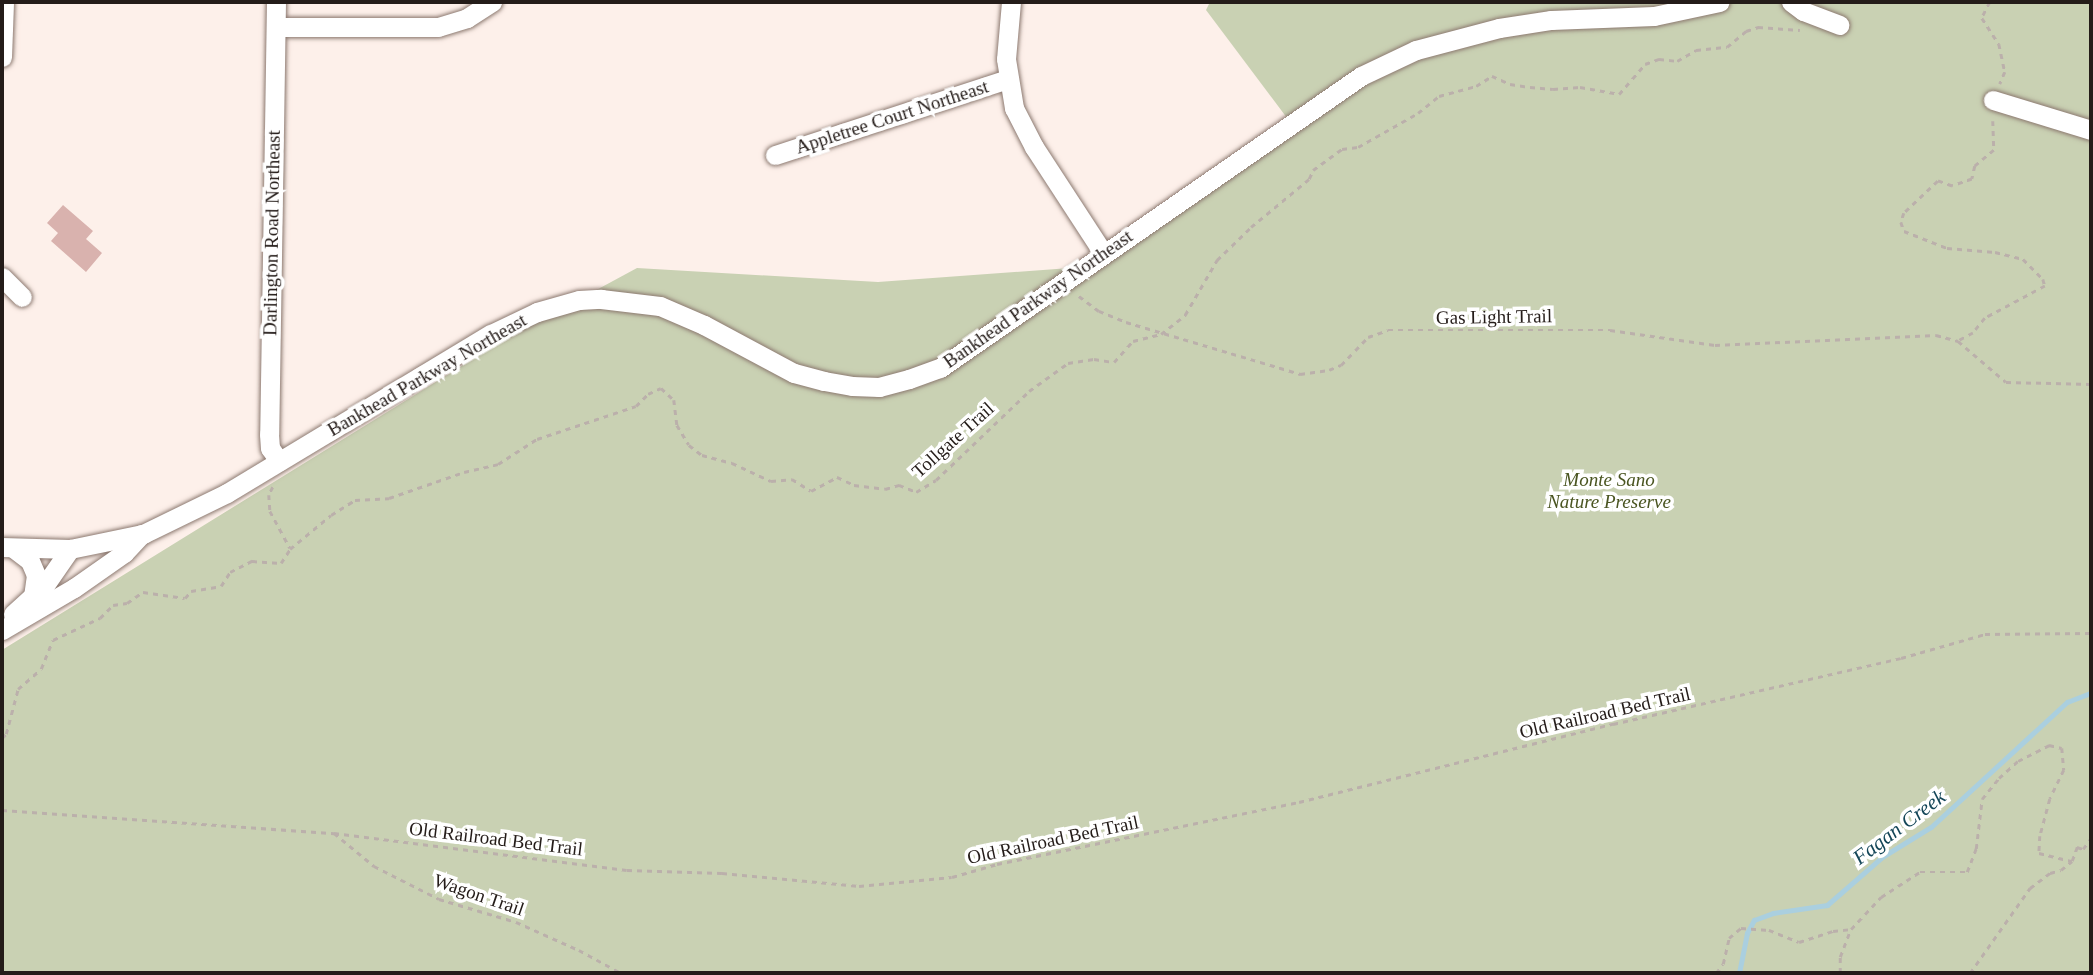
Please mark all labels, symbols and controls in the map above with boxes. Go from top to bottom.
street label: Appletree Court Northeast [793,75,991,159]
street label: Darlington Road Northeast [259,130,285,336]
street label: Bankhead Parkway Northeast [939,225,1137,373]
street label: Gas Light Trail [1436,305,1552,329]
street label: Bankhead Parkway Northeast [324,309,530,441]
street label: Tollgate Trail [907,397,999,483]
park label: Monte Sano Nature Preserve [1547,469,1671,513]
street label: Old Railroad Bed Trail [1517,682,1693,744]
water label: Fagan Creek [1848,784,1950,870]
street label: Old Railroad Bed Trail [965,811,1141,869]
street label: Old Railroad Bed Trail [408,817,584,861]
street label: Wagon Trail [431,869,527,921]

